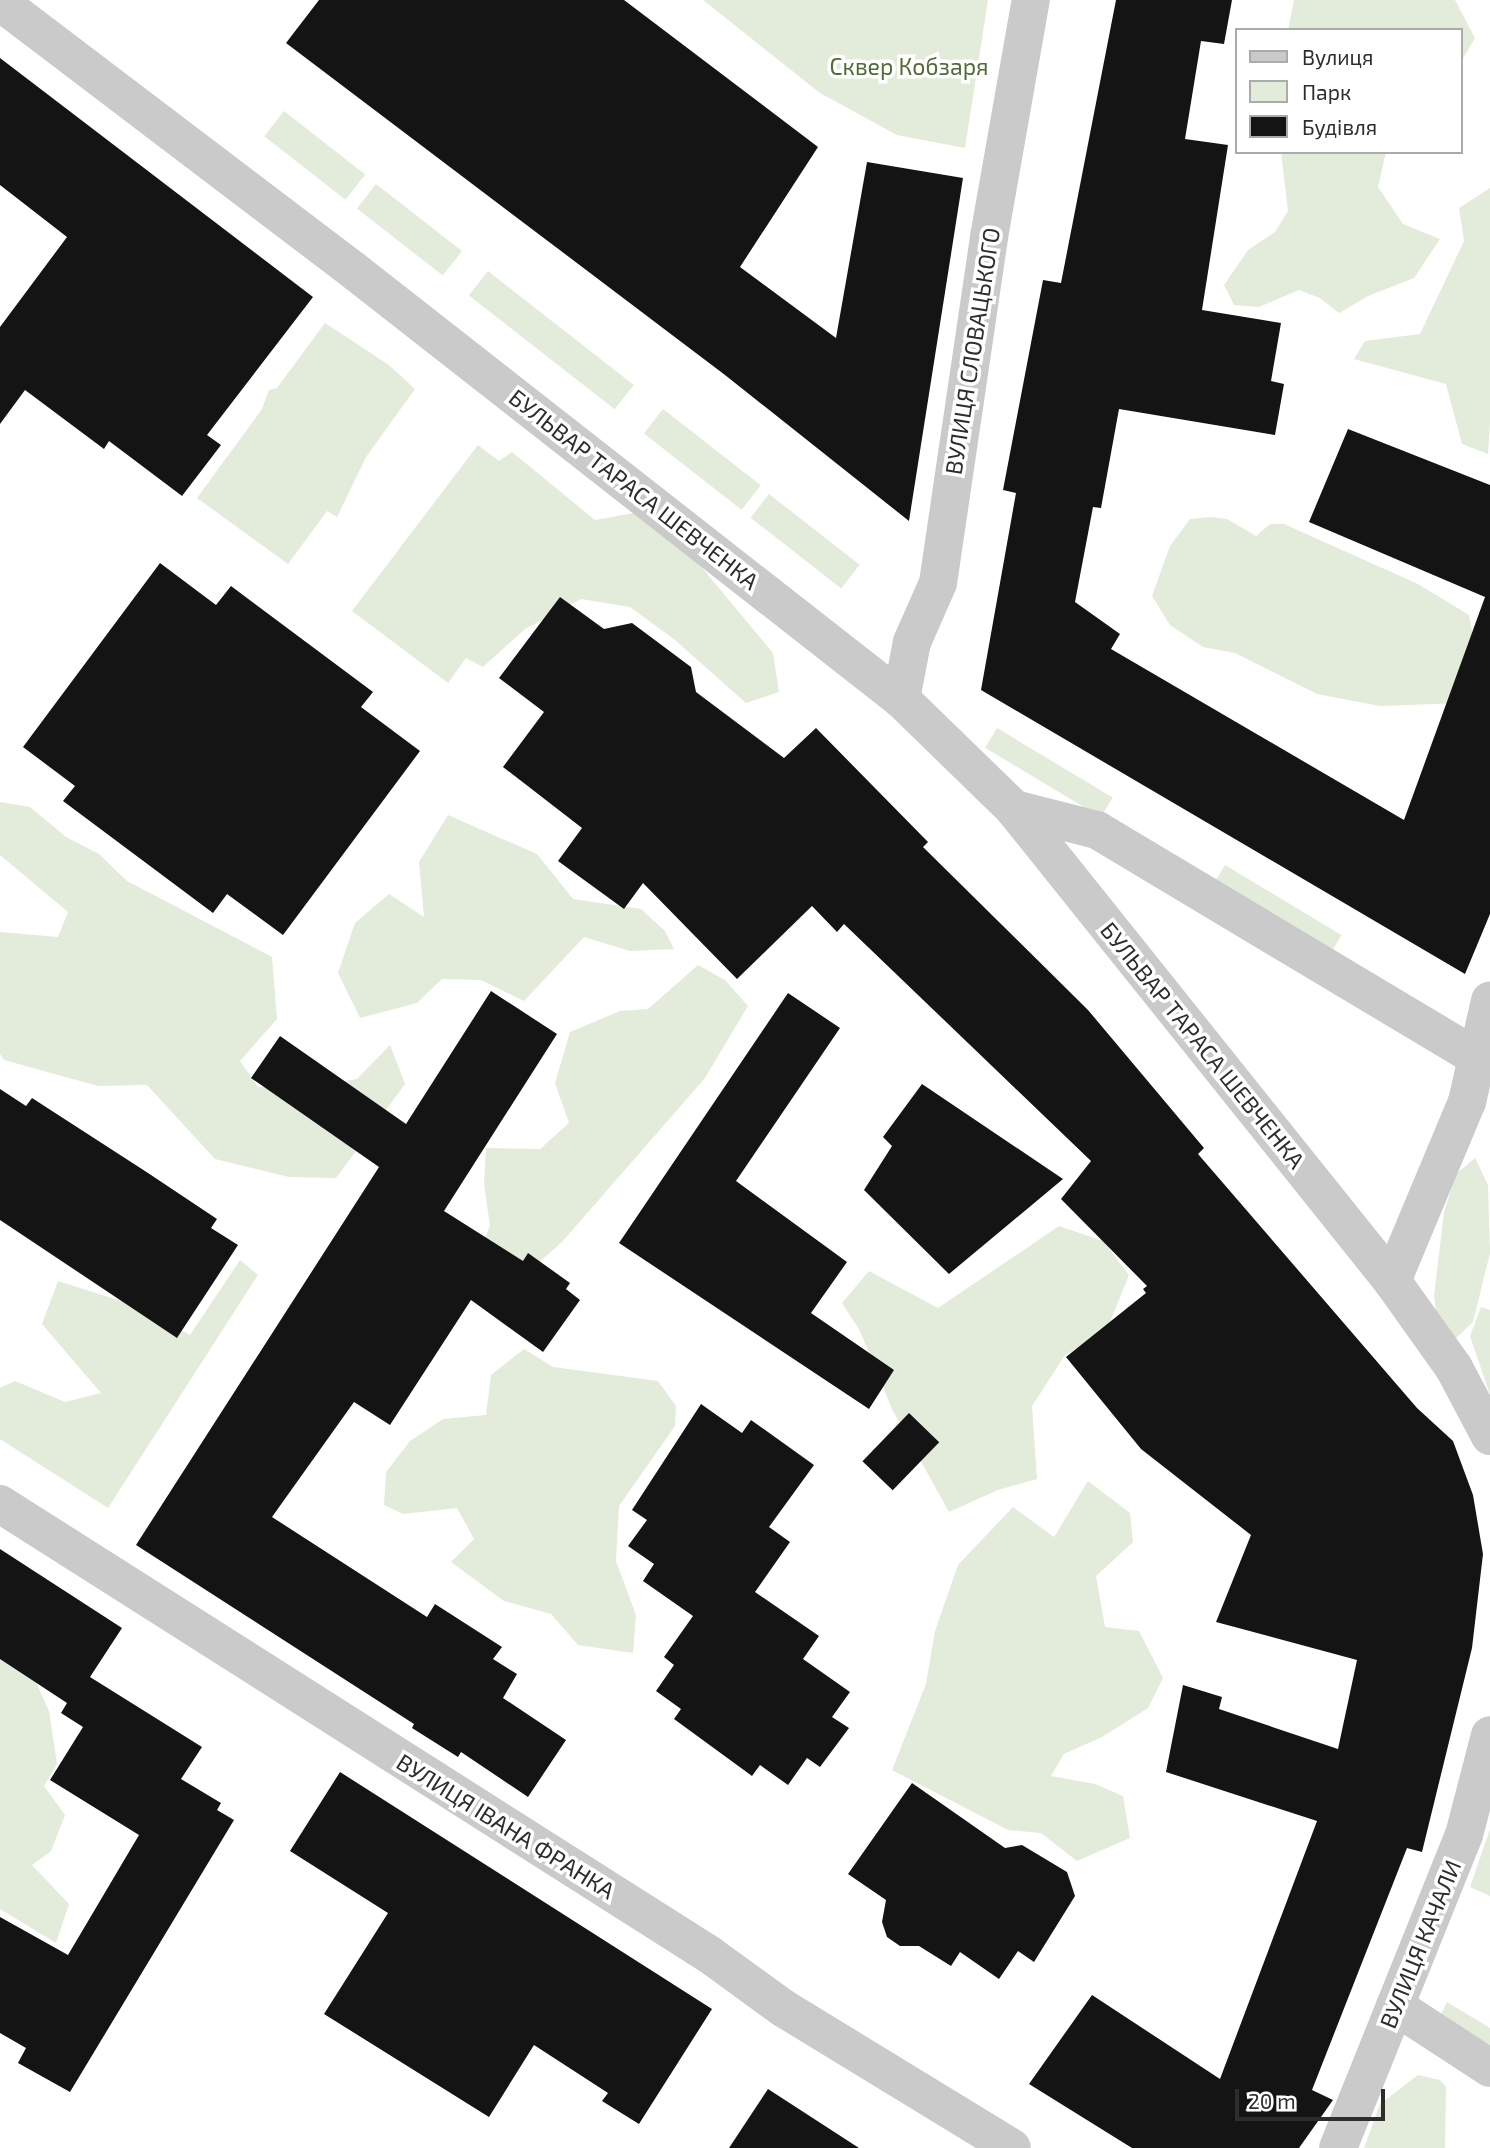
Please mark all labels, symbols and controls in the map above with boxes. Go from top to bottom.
legend [1234,28,1462,154]
text: Вулиця [1302,44,1373,69]
park label: Сквер Кобзаря [829,52,989,80]
text: Парк [1302,79,1351,104]
text: Будівля [1302,114,1377,139]
street label: ВУЛИЦЯ СЛОВАЦЬКОГО [939,226,1005,476]
street label: БУЛЬВАР ТАРАСА ШЕВЧЕНКА [504,383,764,595]
street label: БУЛЬВАР ТАРАСА ШЕВЧЕНКА [1095,916,1311,1174]
street label: ВУЛИЦЯ ІВАНА ФРАНКА [392,1748,620,1904]
street label: ВУЛИЦЯ КАЧАЛИ [1374,1856,1466,2032]
scale bar [1238,2074,1388,2118]
text: 20 m [1248,2088,1296,2113]

